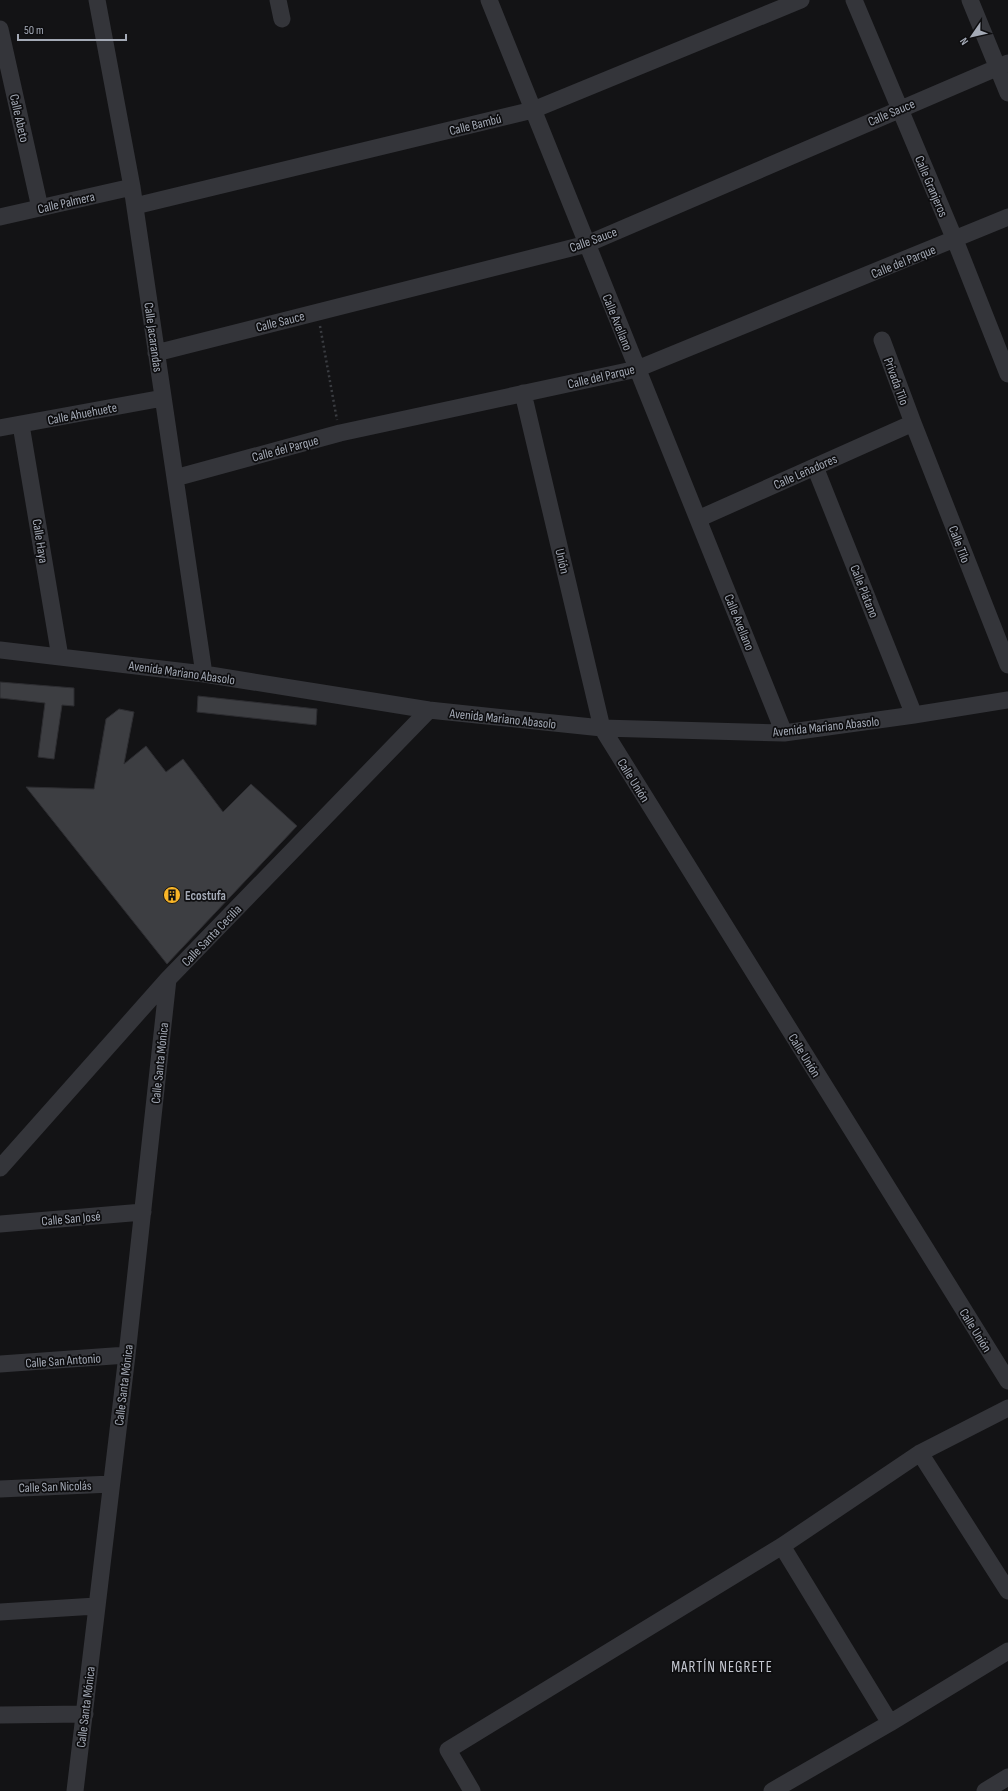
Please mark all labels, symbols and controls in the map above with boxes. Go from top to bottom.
scale bar [18,16,126,42]
north arrow [952,16,992,56]
text: 50 m [24,23,44,38]
text: N [957,35,971,47]
street label: Calle Abeto [6,93,32,144]
street label: Calle Sauce [865,96,917,130]
street label: Calle Bambú [447,111,503,139]
street label: Calle Granjeros [911,153,951,220]
street label: Calle Palmera [36,189,96,217]
street label: Calle Sauce [567,224,619,256]
street label: Calle del Parque [869,242,938,282]
street label: Calle Avellano [598,292,636,353]
street label: Calle Jacarandas [140,301,166,373]
street label: Calle Sauce [254,308,306,336]
street label: Privada Tilo [880,355,912,407]
street label: Calle del Parque [566,362,636,392]
street label: Calle Ahuehuete [46,399,118,429]
street label: Calle del Parque [250,432,320,466]
street label: Calle Leñadores [771,451,840,493]
street label: Calle Haya [29,518,51,564]
street label: Calle Tilo [945,523,973,565]
street label: Unión [551,547,573,575]
street label: Calle Plátano [846,562,882,620]
street label: Calle Avellano [720,592,758,653]
street label: Avenida Mariano Abasolo [127,657,236,688]
street label: Avenida Mariano Abasolo [448,705,557,733]
street label: Avenida Mariano Abasolo [771,713,880,741]
street label: Calle Unión [613,756,653,805]
building icon: Ecostufa [162,885,182,905]
place label: Ecostufa [185,888,226,904]
street label: Calle Santa Cecilia [178,902,245,970]
street label: Calle Santa Mónica [148,1022,172,1104]
street label: Calle Unión [784,1031,824,1080]
street label: Calle San José [41,1208,101,1230]
street label: Calle Unión [955,1306,995,1355]
street label: Calle Santa Mónica [111,1344,137,1427]
street label: Calle San Antonio [25,1350,101,1372]
street label: Calle San Nicolás [18,1478,92,1496]
district label: MARTÍN NEGRETE [671,1658,773,1677]
street label: Calle Santa Mónica [73,1666,99,1749]

